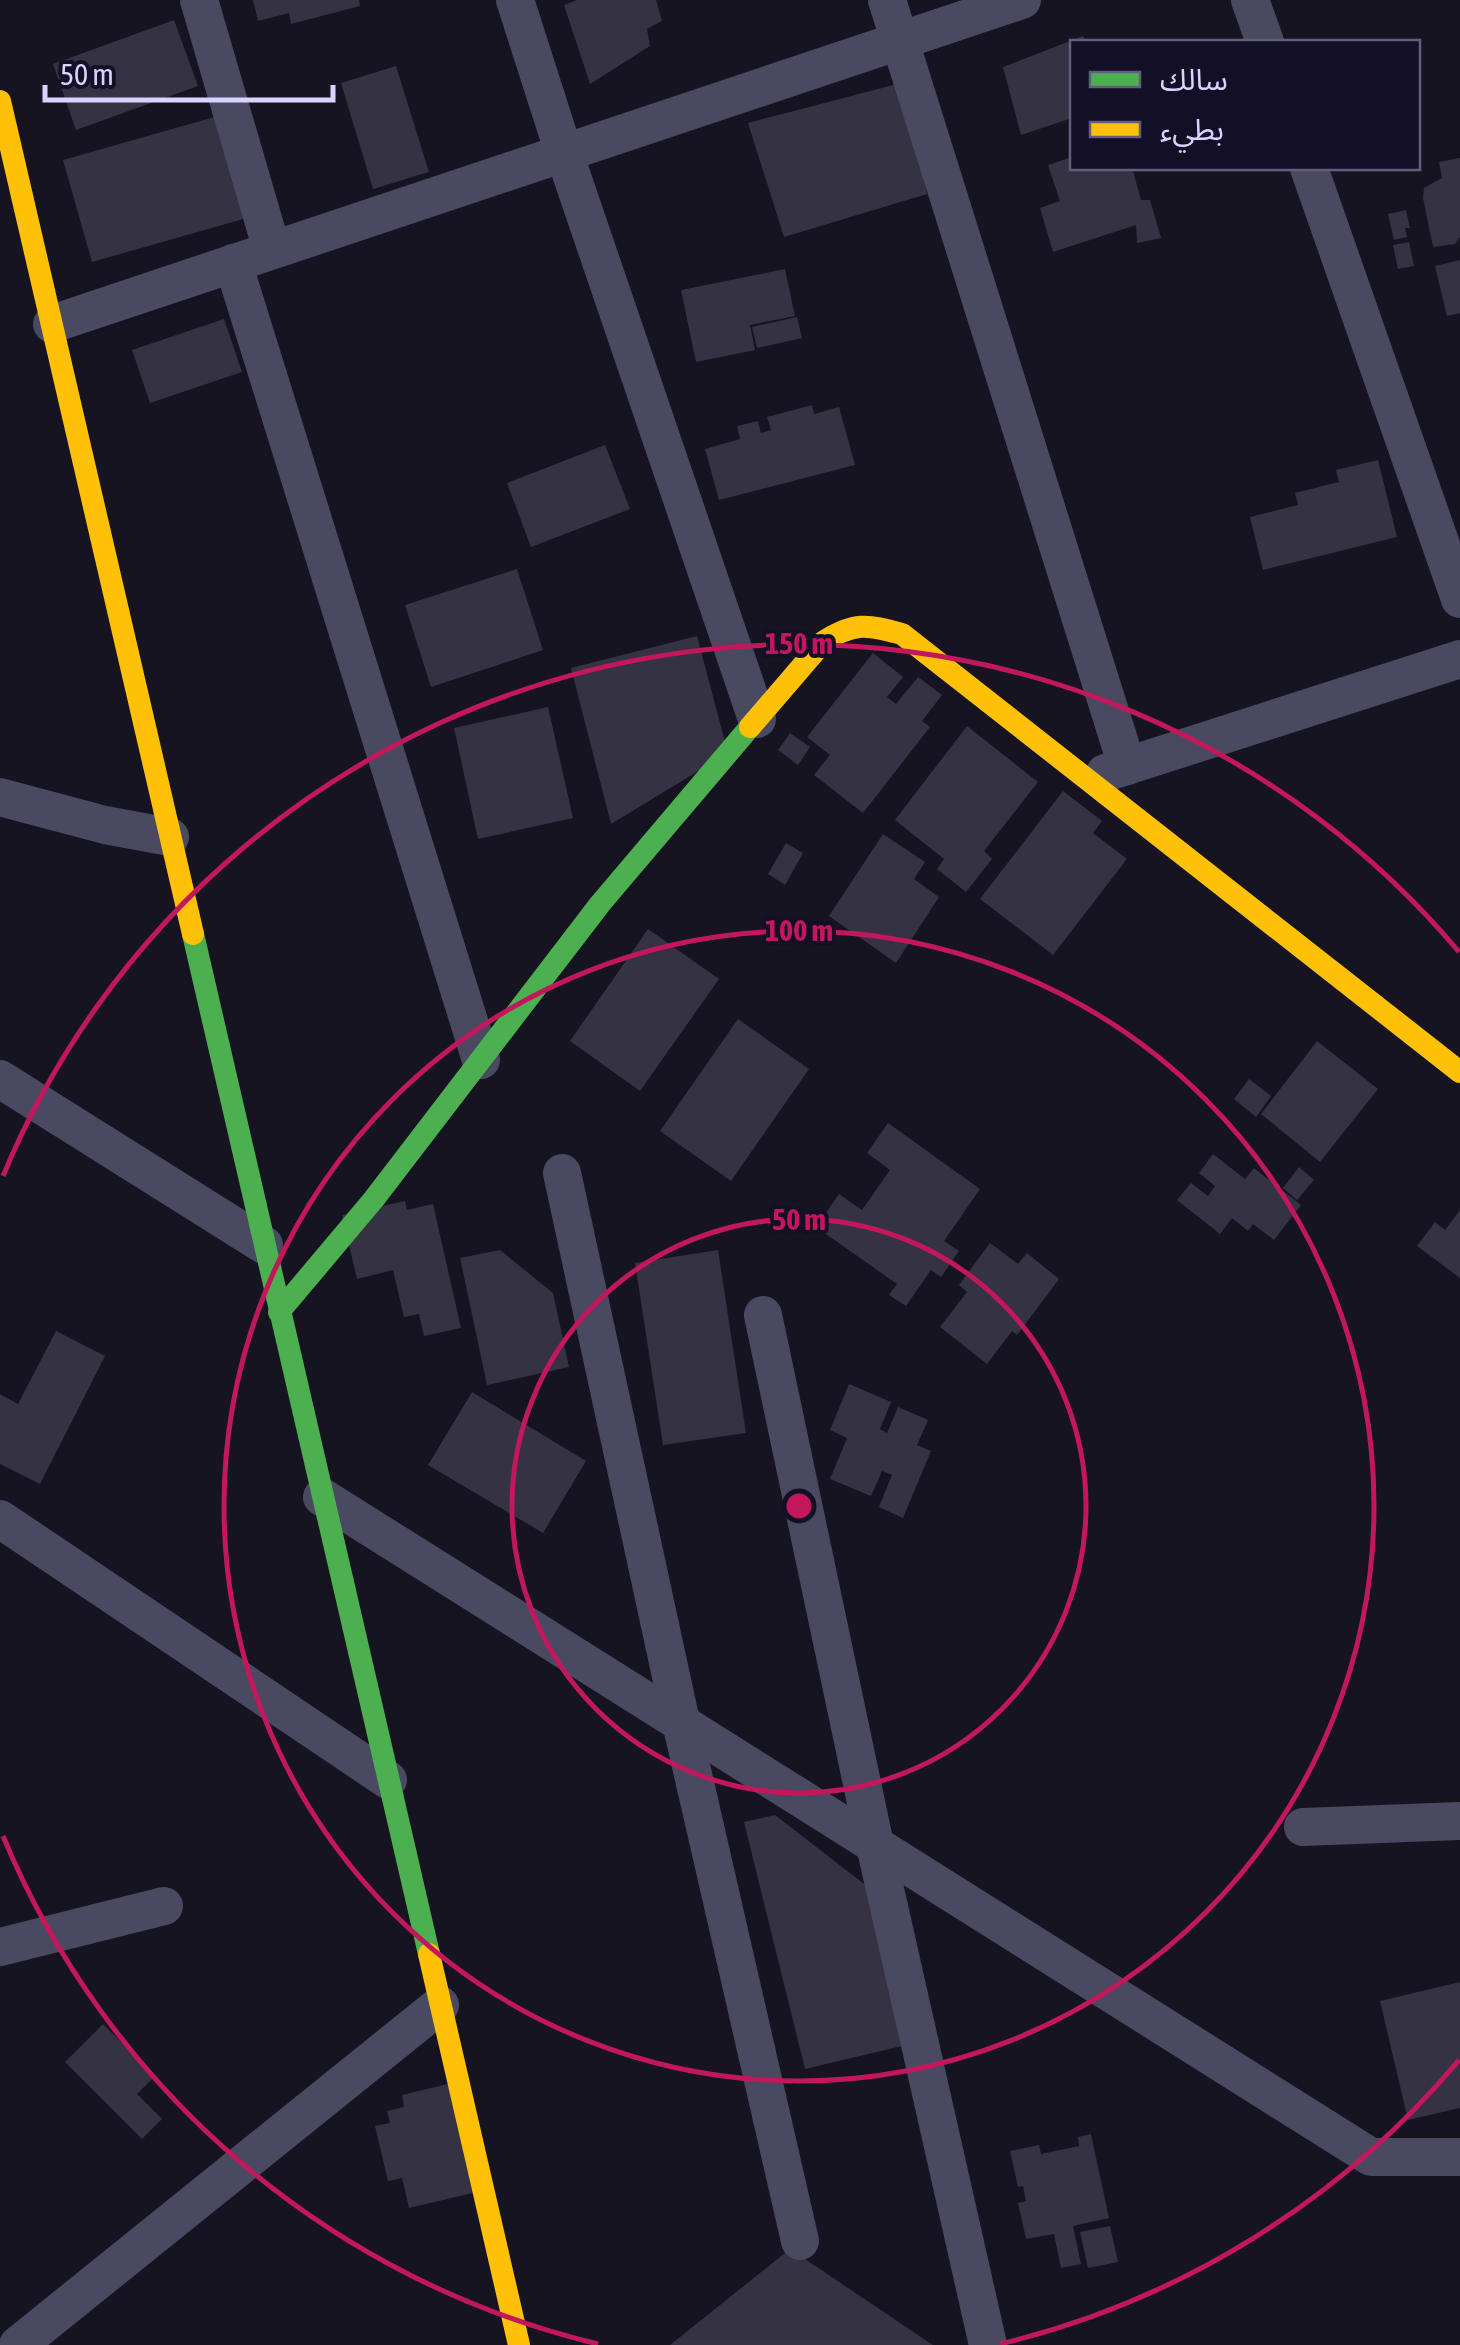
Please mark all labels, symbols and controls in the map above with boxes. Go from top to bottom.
scale bar [45,40,332,102]
legend [1070,40,1420,170]
text: 50 m [60,57,114,91]
text: سالك [1160,62,1228,96]
text: بطيء [1160,112,1224,153]
text: 150 m [765,626,833,660]
text: 100 m [765,913,833,947]
text: 50 m [772,1202,826,1236]
centre of rings [781,1488,817,1524]

